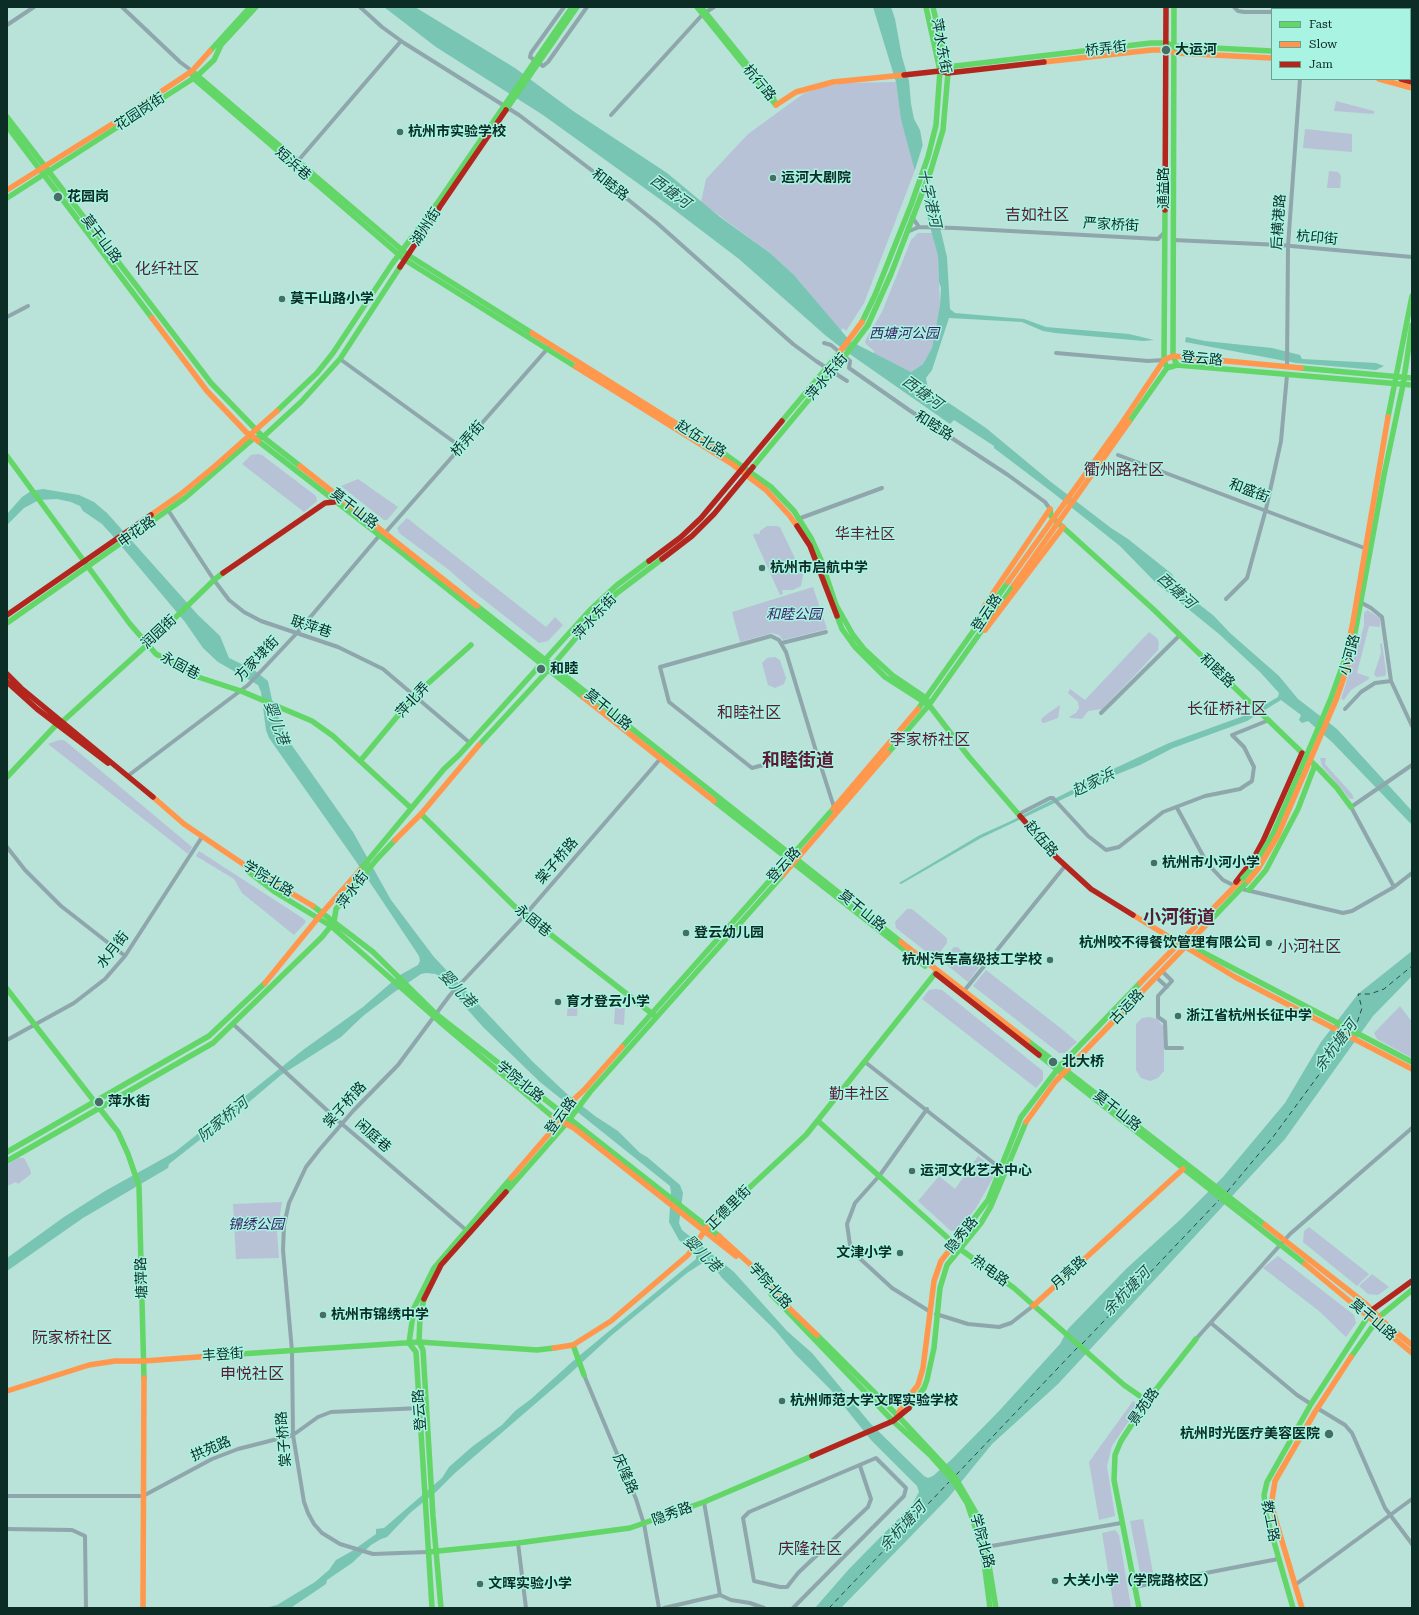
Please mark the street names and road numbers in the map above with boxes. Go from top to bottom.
street label: 萍水东街 [928,17,954,75]
street label: 桥弄街 [1084,38,1128,60]
street label: 杭行路 [739,62,779,104]
street label: 花园岗街 [112,90,168,134]
street label: 短浜巷 [272,144,314,184]
street label: 和睦路 [588,165,632,205]
street label: 通益路 [1156,167,1172,209]
street label: 后横港路 [1269,193,1289,251]
street label: 湖州街 [408,205,444,249]
street label: 莫干山路 [77,212,125,266]
street label: 严家桥街 [1083,215,1139,235]
street label: 杭印街 [1295,228,1339,248]
street label: 登云路 [1180,349,1224,369]
street label: 萍水东街 [803,350,851,404]
street label: 和睦路 [912,408,956,444]
street label: 赵伍北路 [673,417,729,461]
street label: 桥弄街 [448,418,488,460]
street label: 和盛街 [1226,476,1272,506]
street label: 莫干山路 [327,485,381,533]
street label: 申花路 [115,513,159,551]
street label: 萍水东街 [570,591,620,643]
street label: 登云路 [968,591,1006,635]
street label: 润园街 [138,612,180,652]
street label: 联萍巷 [288,613,334,641]
street label: 方家埭街 [232,633,282,685]
street label: 小河路 [1336,633,1364,677]
street label: 永固巷 [158,649,202,683]
street label: 和睦路 [1196,650,1238,692]
street label: 萍北弄 [393,679,433,721]
street label: 莫干山路 [581,686,635,734]
street label: 赵伍路 [1021,818,1061,860]
street label: 棠子桥路 [532,834,582,888]
street label: 登云路 [764,844,804,886]
street label: 学院北路 [240,857,296,901]
street label: 萍水街 [334,868,372,912]
street label: 莫干山路 [835,887,889,935]
street label: 永固巷 [511,901,555,941]
street label: 水月街 [93,928,133,972]
street label: 古运路 [1106,986,1148,1028]
street label: 学院北路 [493,1058,547,1106]
street label: 棠子桥路 [320,1079,370,1131]
street label: 莫干山路 [1090,1087,1144,1135]
street label: 登云路 [542,1094,580,1138]
street label: 闲庭巷 [352,1116,394,1156]
street label: 正德里街 [703,1182,755,1234]
street label: 隐秀路 [942,1213,982,1257]
street label: 热电路 [968,1252,1012,1290]
street label: 月亮路 [1048,1253,1090,1293]
street label: 塘萍路 [133,1257,151,1299]
street label: 学院北路 [745,1260,795,1312]
street label: 莫干山路 [1346,1296,1400,1344]
street label: 丰登街 [201,1345,245,1365]
street label: 景苑路 [1125,1385,1163,1429]
street label: 登云路 [410,1388,430,1432]
street label: 棠子桥路 [273,1410,295,1468]
street label: 拱苑路 [188,1433,234,1465]
street label: 庆隆路 [609,1451,641,1497]
street label: 隐秀路 [649,1499,695,1529]
street label: 教工路 [1258,1499,1282,1543]
street label: 学院北路 [967,1512,997,1570]

